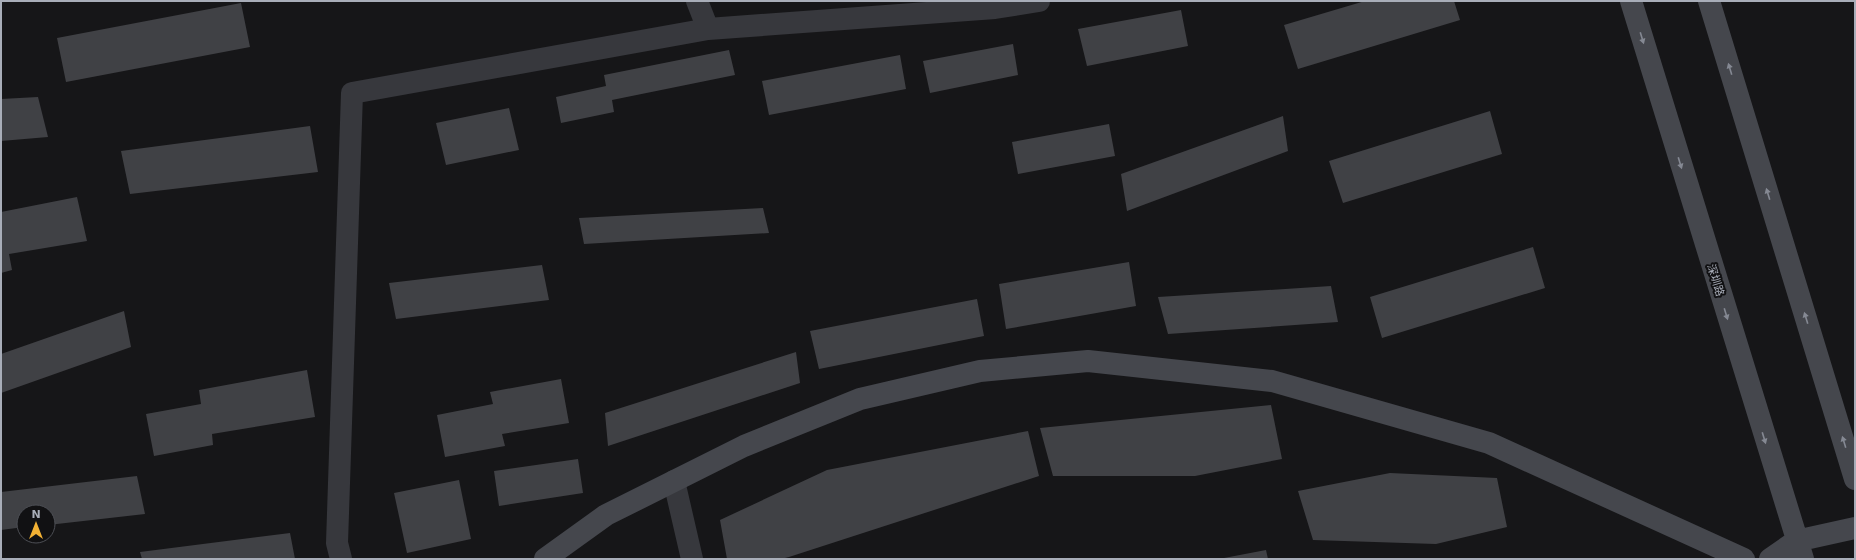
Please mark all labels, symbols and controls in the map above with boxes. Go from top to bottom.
one-way arrow [1639,33,1645,45]
one-way arrow [1727,63,1733,75]
one-way arrow [1677,157,1683,169]
one-way arrow [1765,187,1771,199]
street label: 深圳路 [1704,262,1727,298]
one-way arrow [1723,308,1729,320]
one-way arrow [1803,312,1809,324]
one-way arrow [1762,432,1768,444]
one-way arrow [1841,436,1847,448]
north arrow [16,504,56,544]
text: N [31,508,41,521]

